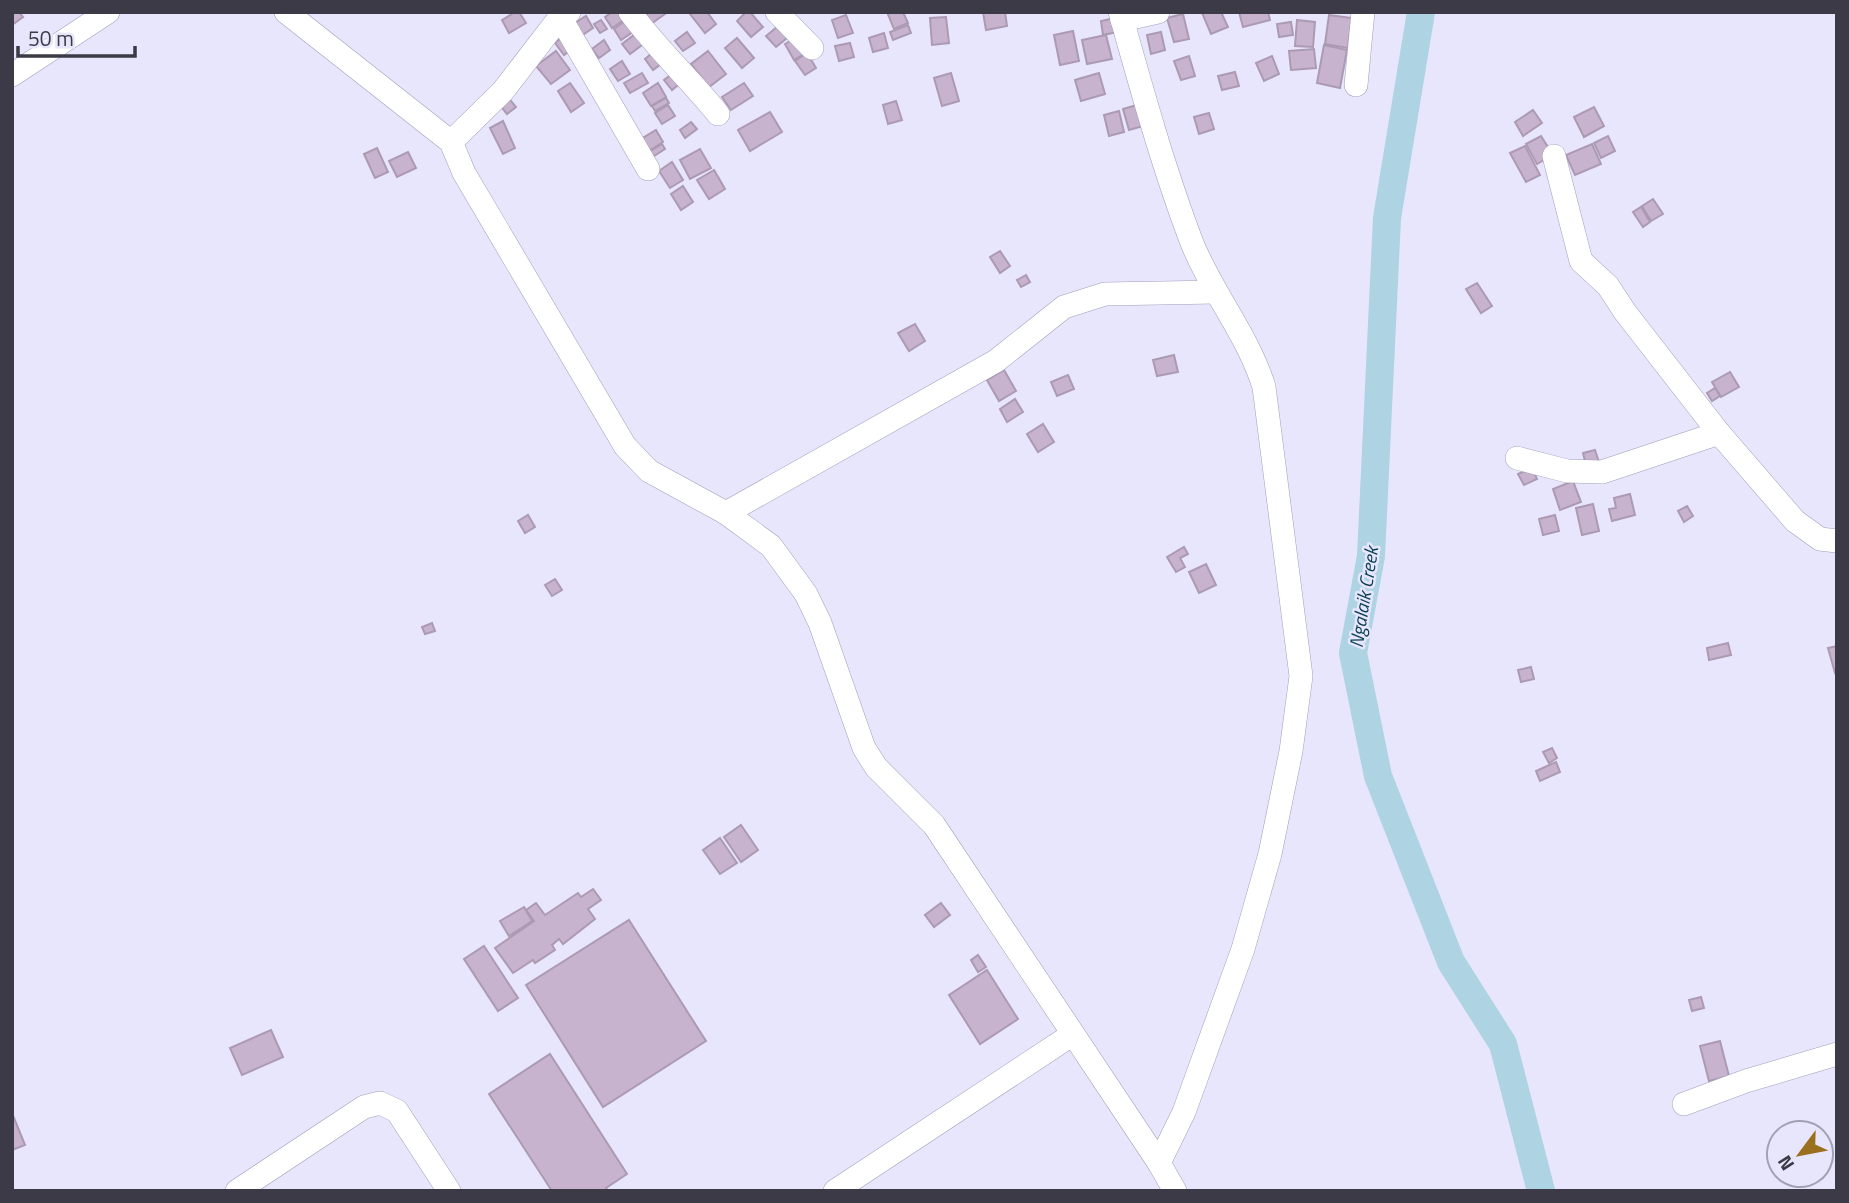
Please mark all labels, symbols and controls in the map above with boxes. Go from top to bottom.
scale bar [18,14,135,58]
text: 50 m [28,22,74,54]
water label: Ngalaik Creek [1341,542,1386,650]
north arrow [1765,1119,1835,1189]
text: N [1769,1150,1801,1177]

